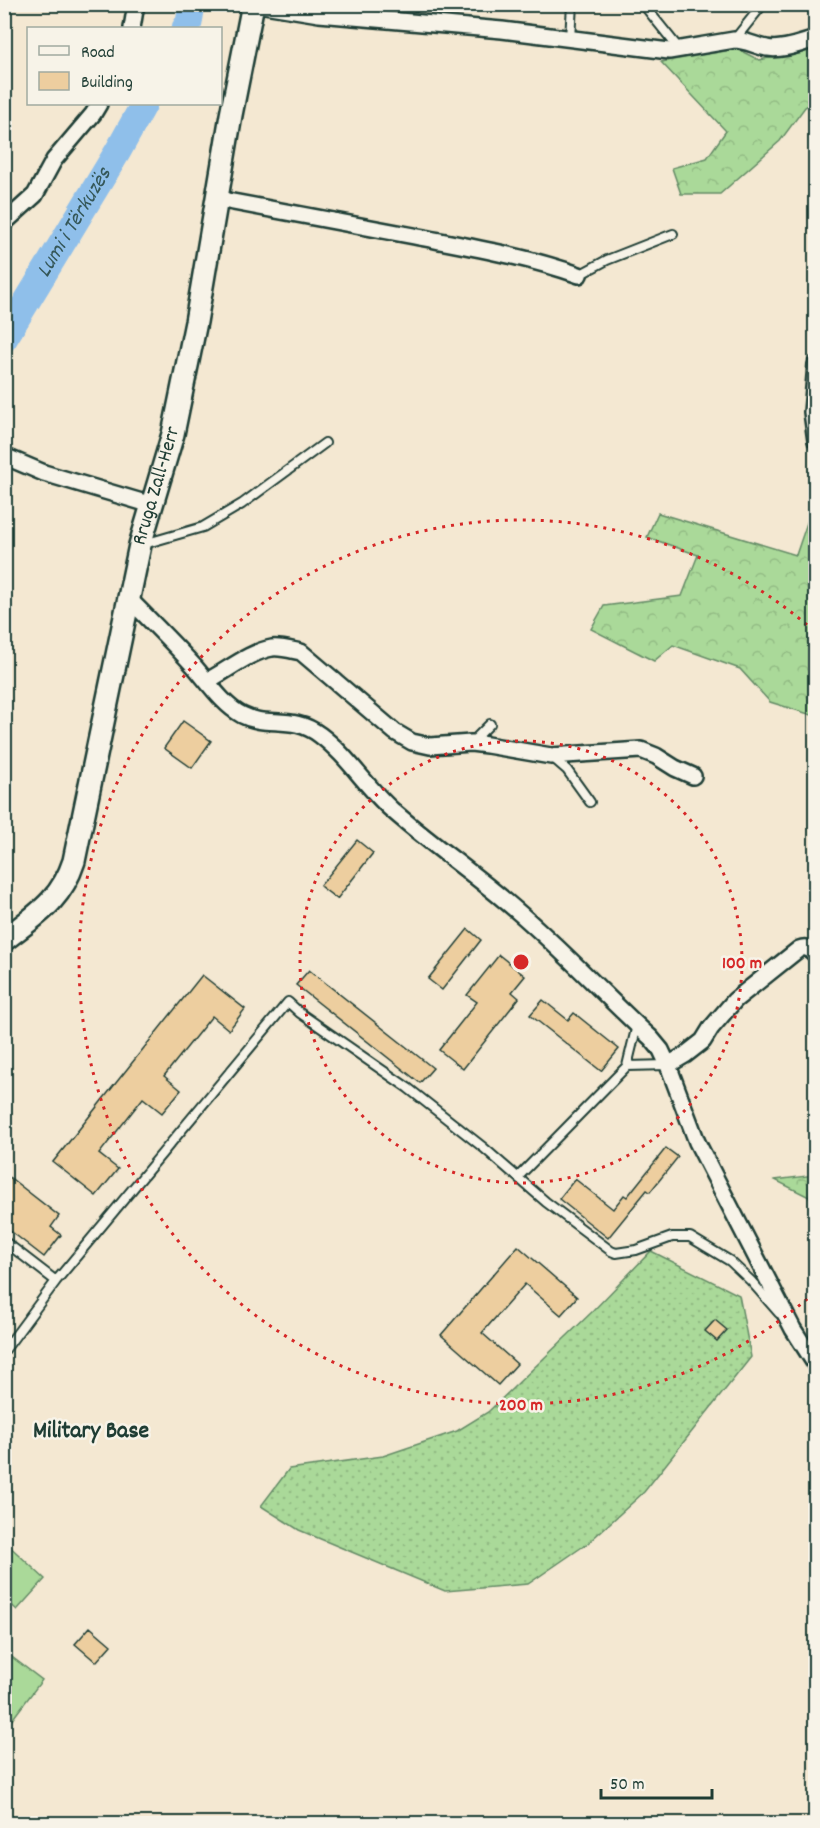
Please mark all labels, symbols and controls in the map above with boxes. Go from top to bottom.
legend [27,27,222,105]
text: Road [81,41,115,66]
text: Building [81,71,133,96]
water label: Lumi i Tërkuzës [29,161,120,284]
street label: Rruga Zall-Herr [126,424,189,549]
centre of rings [511,952,531,972]
text: 100 m [722,952,762,977]
text: 200 m [499,1394,543,1419]
district label: Military Base [33,1415,149,1449]
scale bar [601,1762,712,1800]
text: 50 m [610,1773,645,1798]

